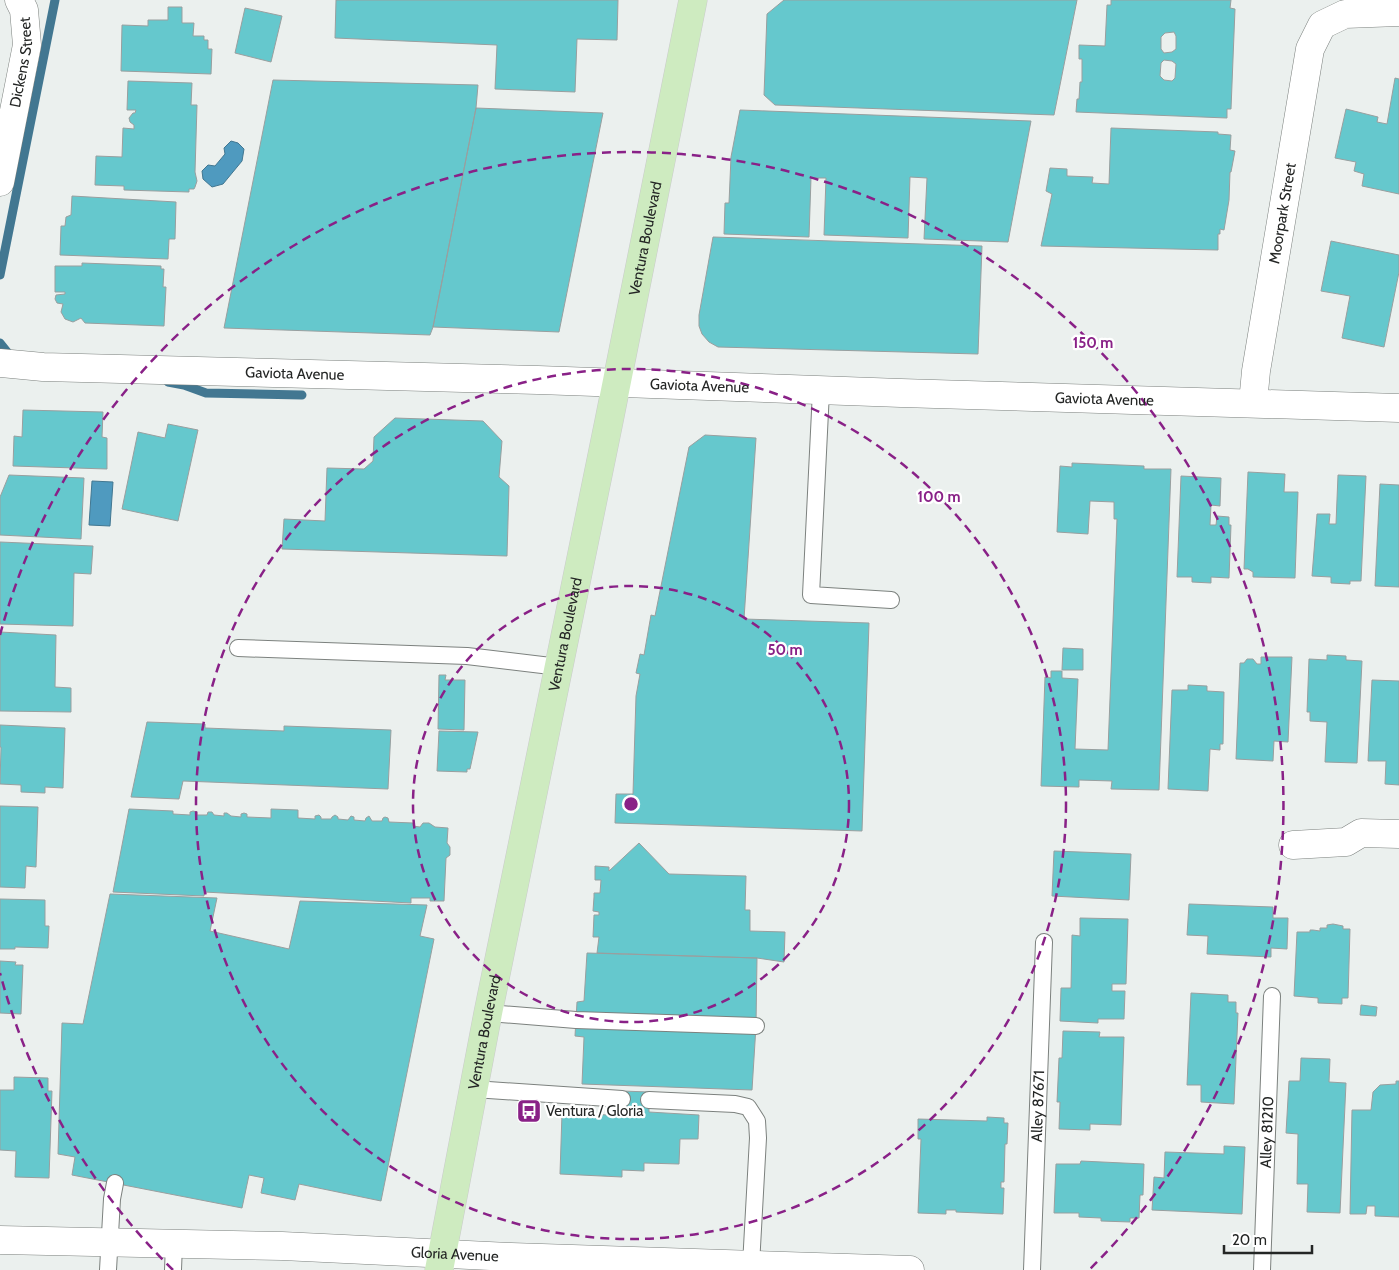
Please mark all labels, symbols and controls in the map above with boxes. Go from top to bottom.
street label: Dickens Street [6,16,36,109]
street label: Moorpark Street [1265,161,1300,265]
street label: Ventura Boulevard [625,180,666,297]
text: 150 m [1073,334,1113,352]
street label: Gaviota Avenue [245,363,345,384]
street label: Gaviota Avenue [650,375,750,397]
street label: Gaviota Avenue [1055,389,1154,410]
text: 100 m [917,488,961,506]
street label: Ventura Boulevard [545,576,586,693]
text: 50 m [767,641,803,659]
centre of rings [622,795,640,813]
street label: Ventura Boulevard [465,974,504,1091]
street label: Alley 87671 [1028,1070,1048,1142]
street label: Alley 81210 [1257,1096,1277,1168]
bus stop icon: Ventura / Gloria [516,1098,542,1124]
place label: Ventura / Gloria [546,1102,644,1120]
scale bar [1224,1222,1312,1254]
text: 20 m [1232,1231,1267,1249]
street label: Gloria Avenue [410,1243,499,1265]

